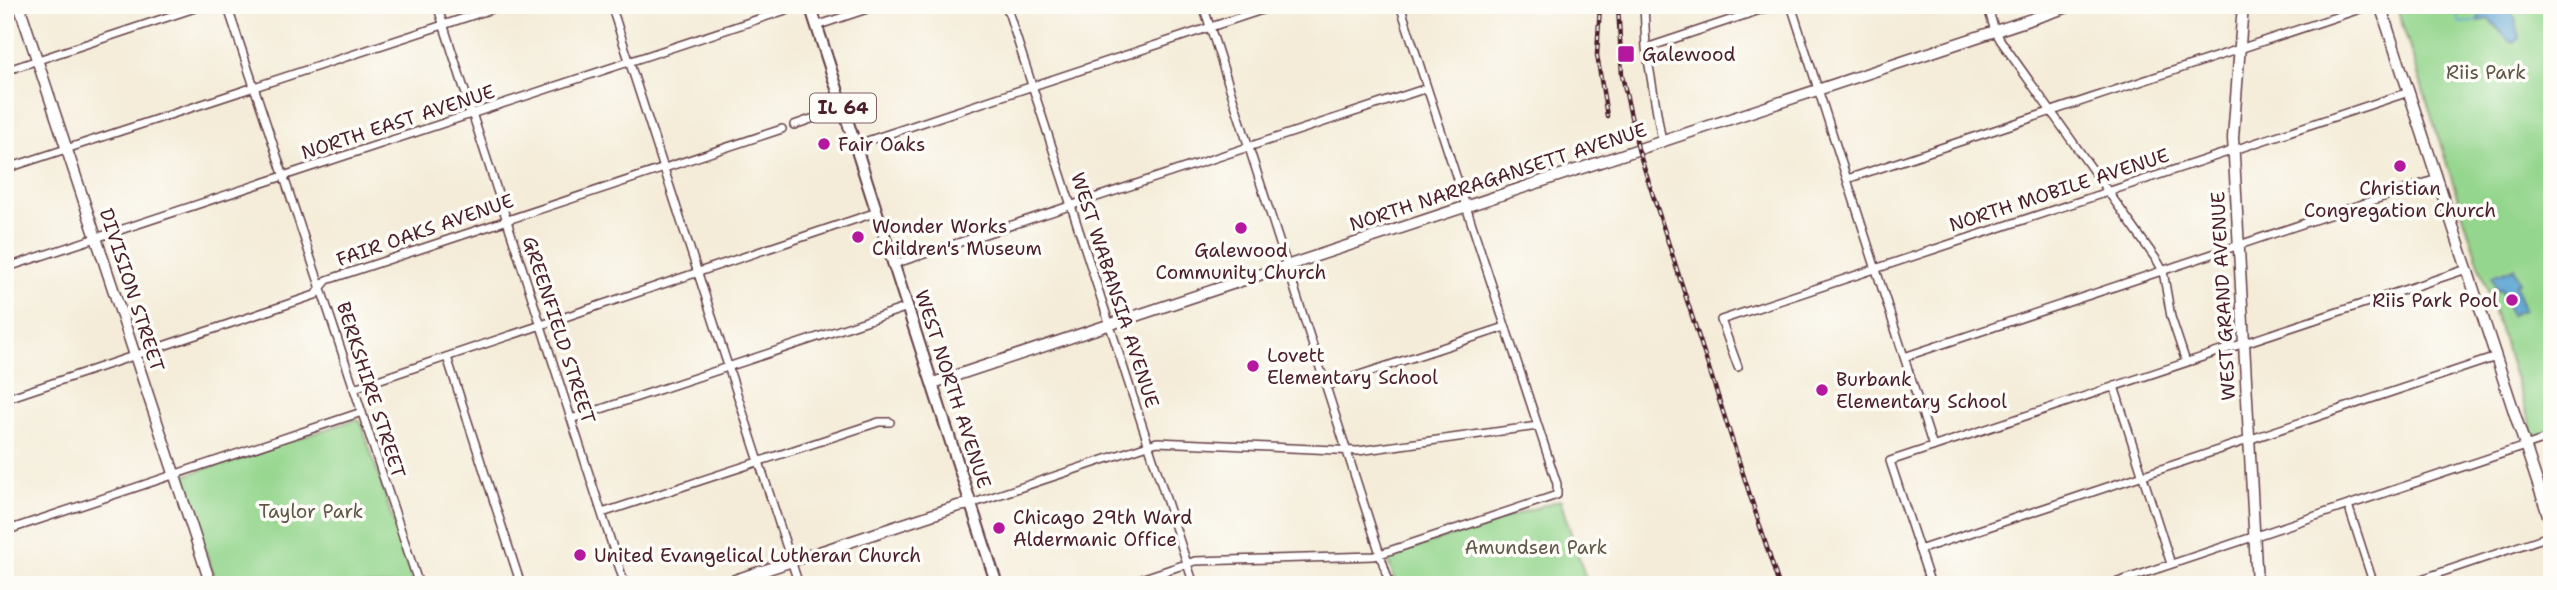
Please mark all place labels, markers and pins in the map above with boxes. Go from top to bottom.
place label: Galewood [1642,42,1736,67]
marker: Galewood [1616,44,1636,64]
place label: Fair Oaks [838,132,925,157]
marker: Fair Oaks [816,136,832,152]
marker: Christian Congregation Church [2392,158,2408,174]
place label: Christian Congregation Church [2304,176,2496,223]
place label: Wonder Works Children's Museum [872,214,1042,261]
marker: Galewood Community Church [1233,220,1249,236]
marker: Wonder Works Children's Museum [850,229,866,245]
place label: Galewood Community Church [1156,238,1326,285]
place label: Riis Park Pool [2372,288,2498,313]
marker: Riis Park Pool [2504,292,2520,308]
place label: Lovett Elementary School [1267,343,1438,390]
marker: Lovett Elementary School [1245,358,1261,374]
place label: Burbank Elementary School [1836,367,2007,414]
marker: Burbank Elementary School [1814,382,1830,398]
place label: Chicago 29th Ward Aldermanic Office [1013,505,1192,552]
marker: Chicago 29th Ward Aldermanic Office [991,520,1007,536]
place label: United Evangelical Lutheran Church [594,543,921,568]
marker: United Evangelical Lutheran Church [572,547,588,563]

